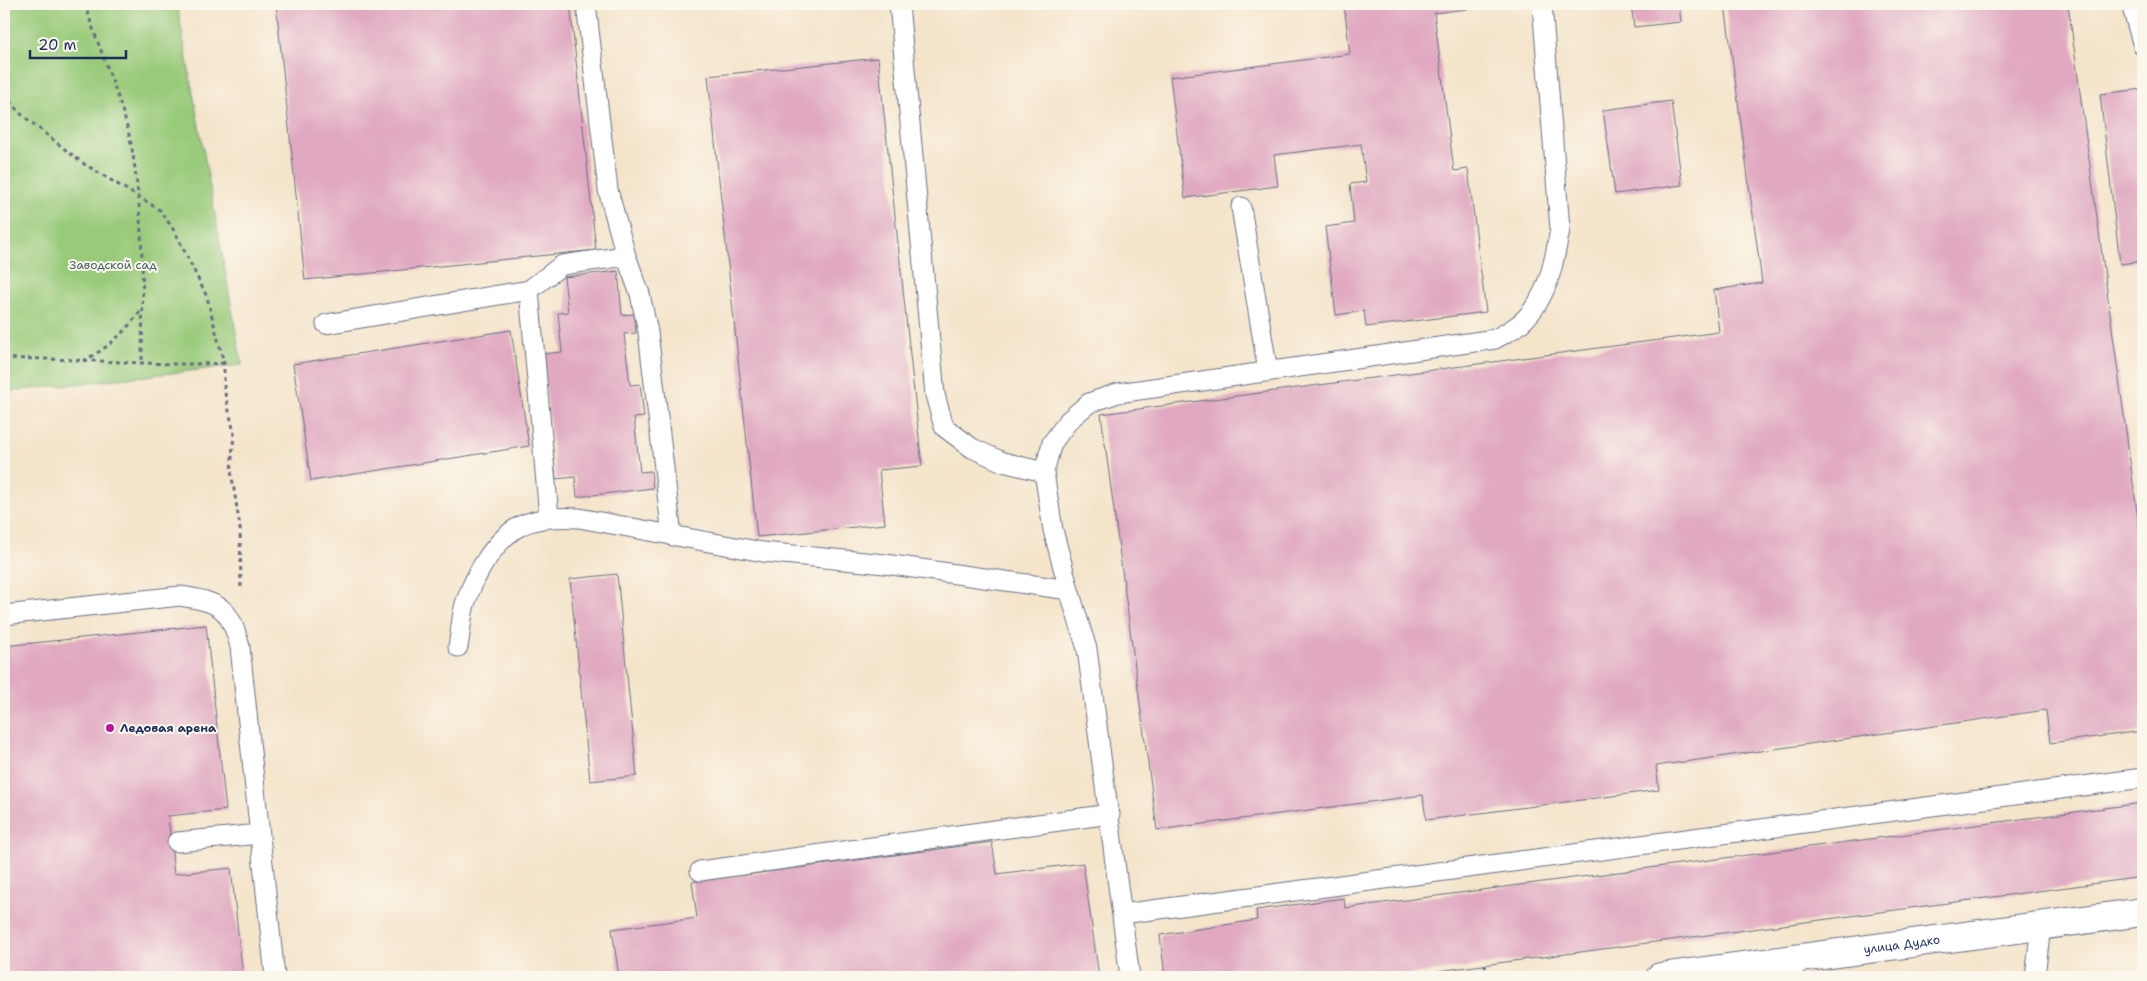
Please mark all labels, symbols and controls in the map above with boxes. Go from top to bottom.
scale bar [30,28,126,60]
text: 20 m [38,35,77,55]
park label: Заводской сад [69,257,157,273]
place label: Ледовая арена [120,720,217,736]
marker: Ледовая арена [104,722,116,734]
street label: улица Дудко [1863,931,1941,958]

